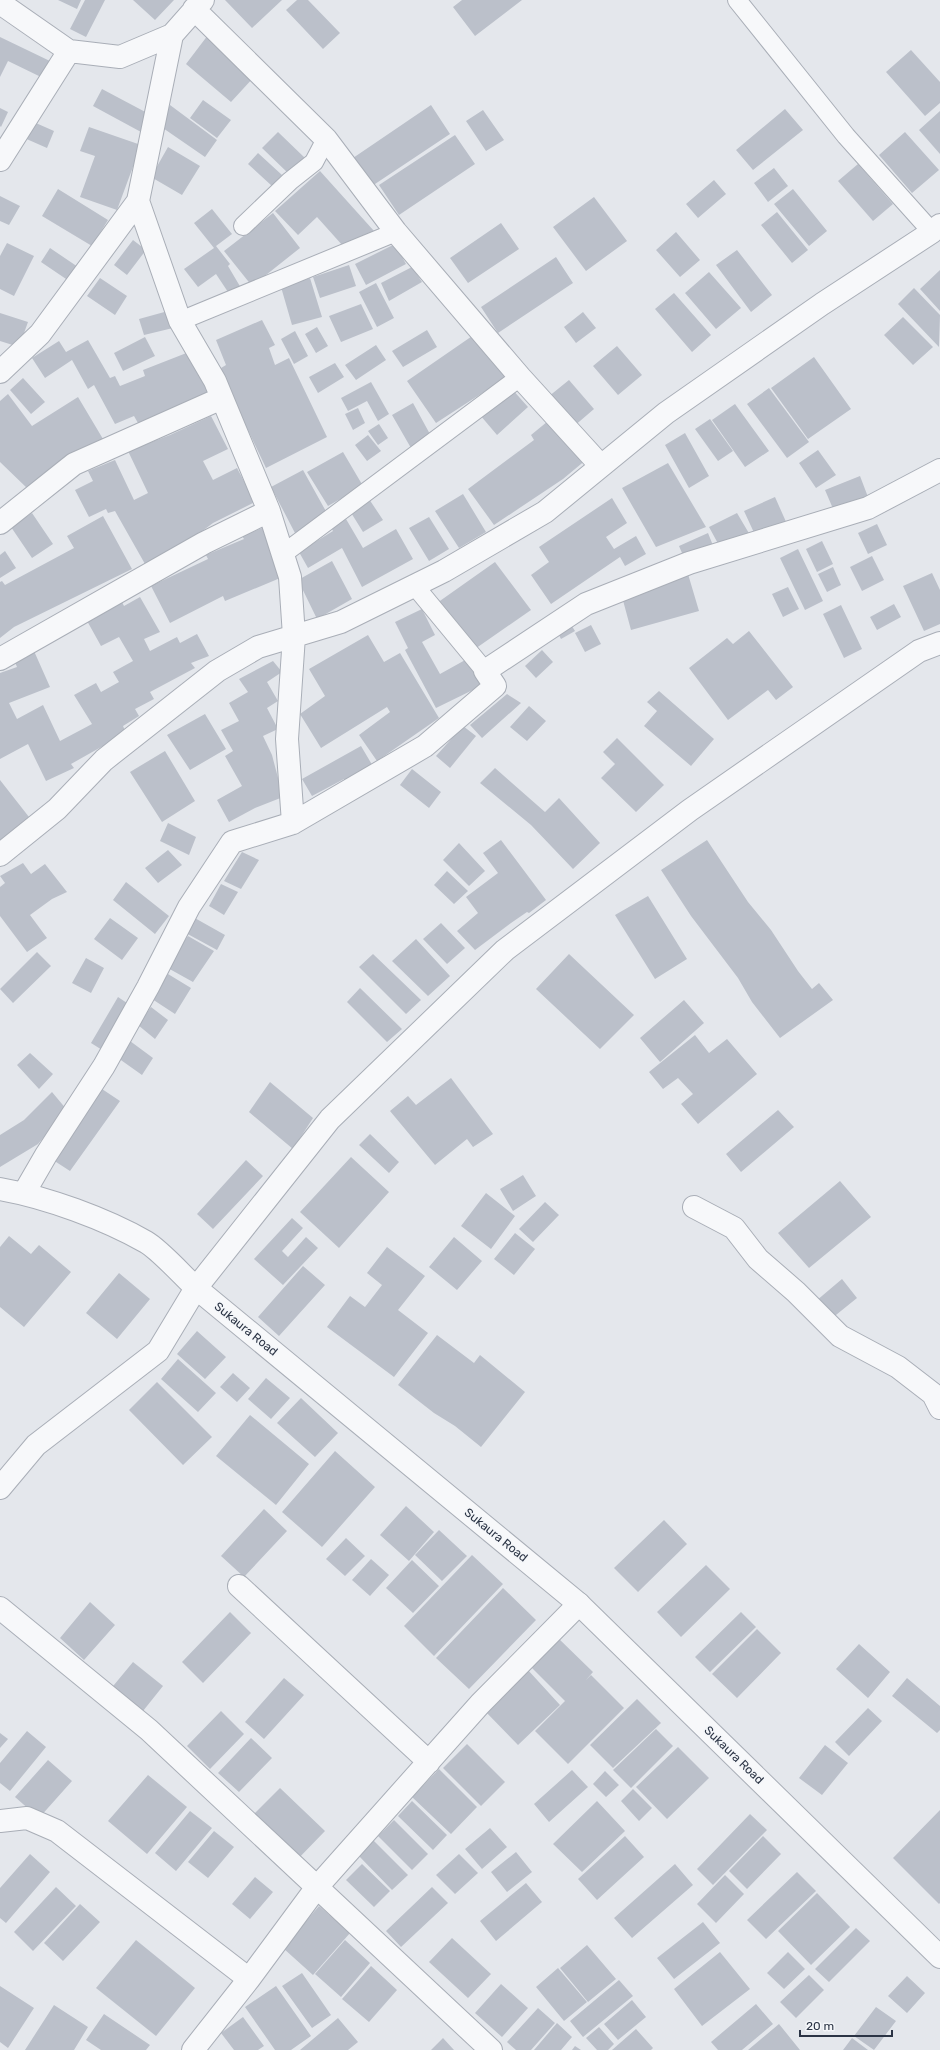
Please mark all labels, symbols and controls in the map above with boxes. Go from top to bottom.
street label: Sukaura Road [212,1299,280,1359]
street label: Sukaura Road [462,1505,530,1565]
street label: Sukaura Road [701,1723,767,1787]
scale bar [800,2012,892,2038]
text: 20 m [806,2019,834,2033]

